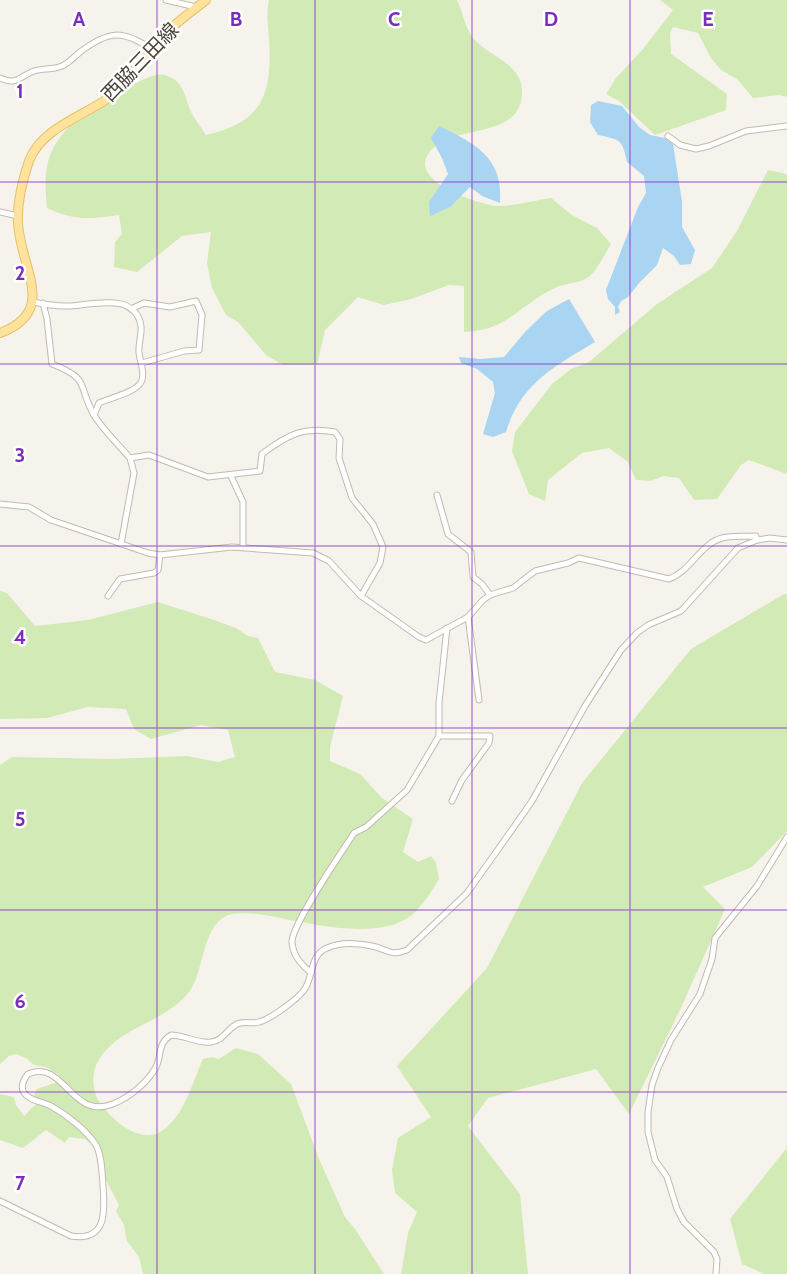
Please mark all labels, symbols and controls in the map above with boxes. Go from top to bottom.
text: A [73,7,86,31]
text: B [230,7,242,31]
text: C [388,7,400,31]
text: D [544,7,558,31]
text: E [702,7,714,31]
street label: 西脇三田線 [97,18,183,106]
text: 1 [16,79,24,103]
text: 2 [15,261,25,285]
text: 3 [15,443,25,467]
text: 4 [14,625,26,649]
text: 5 [15,807,25,831]
text: 6 [14,989,26,1013]
text: 7 [15,1171,26,1195]

